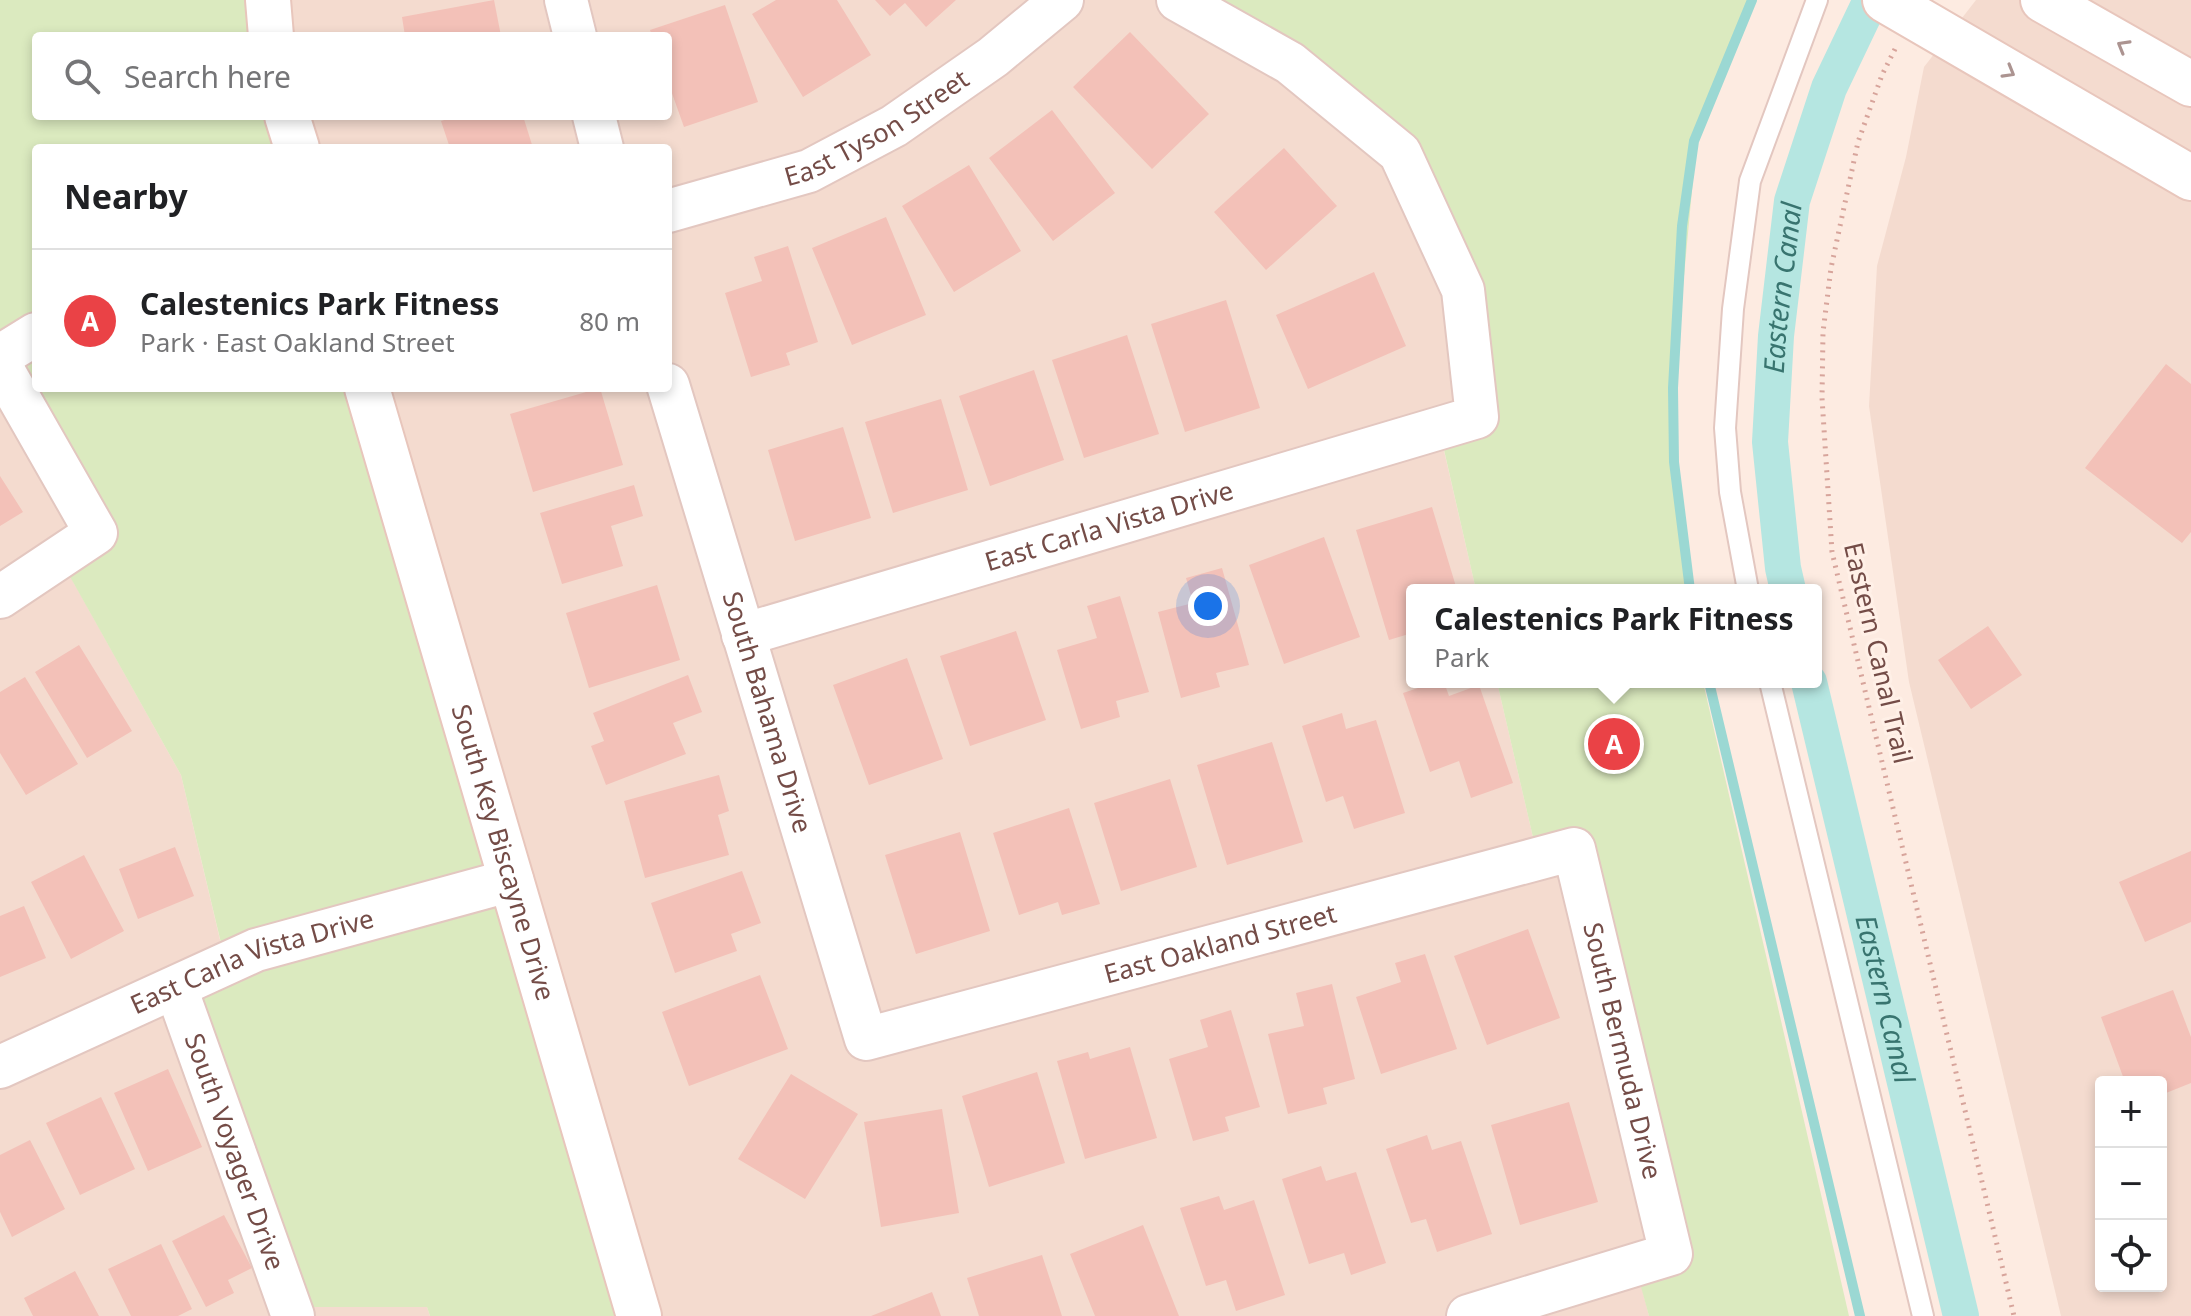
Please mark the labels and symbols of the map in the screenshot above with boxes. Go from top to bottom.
one-way arrow [2117,40,2132,56]
street label: East Tyson Street [780,60,976,194]
one-way arrow [2000,62,2015,78]
water label: Eastern Canal [1754,199,1810,374]
street label: East Carla Vista Drive [980,471,1237,579]
street label: Eastern Canal Trail [1836,539,1922,767]
your location [1188,586,1228,626]
street label: South Bahama Drive [715,587,822,837]
street label: South Key Biscayne Drive [444,700,565,1005]
pin: A [1588,714,1640,774]
street label: East Oakland Street [1100,895,1340,991]
street label: East Carla Vista Drive [124,900,377,1022]
water label: Eastern Canal [1847,911,1925,1088]
street label: South Bermuda Drive [1575,919,1671,1183]
street label: South Voyager Drive [177,1028,294,1275]

